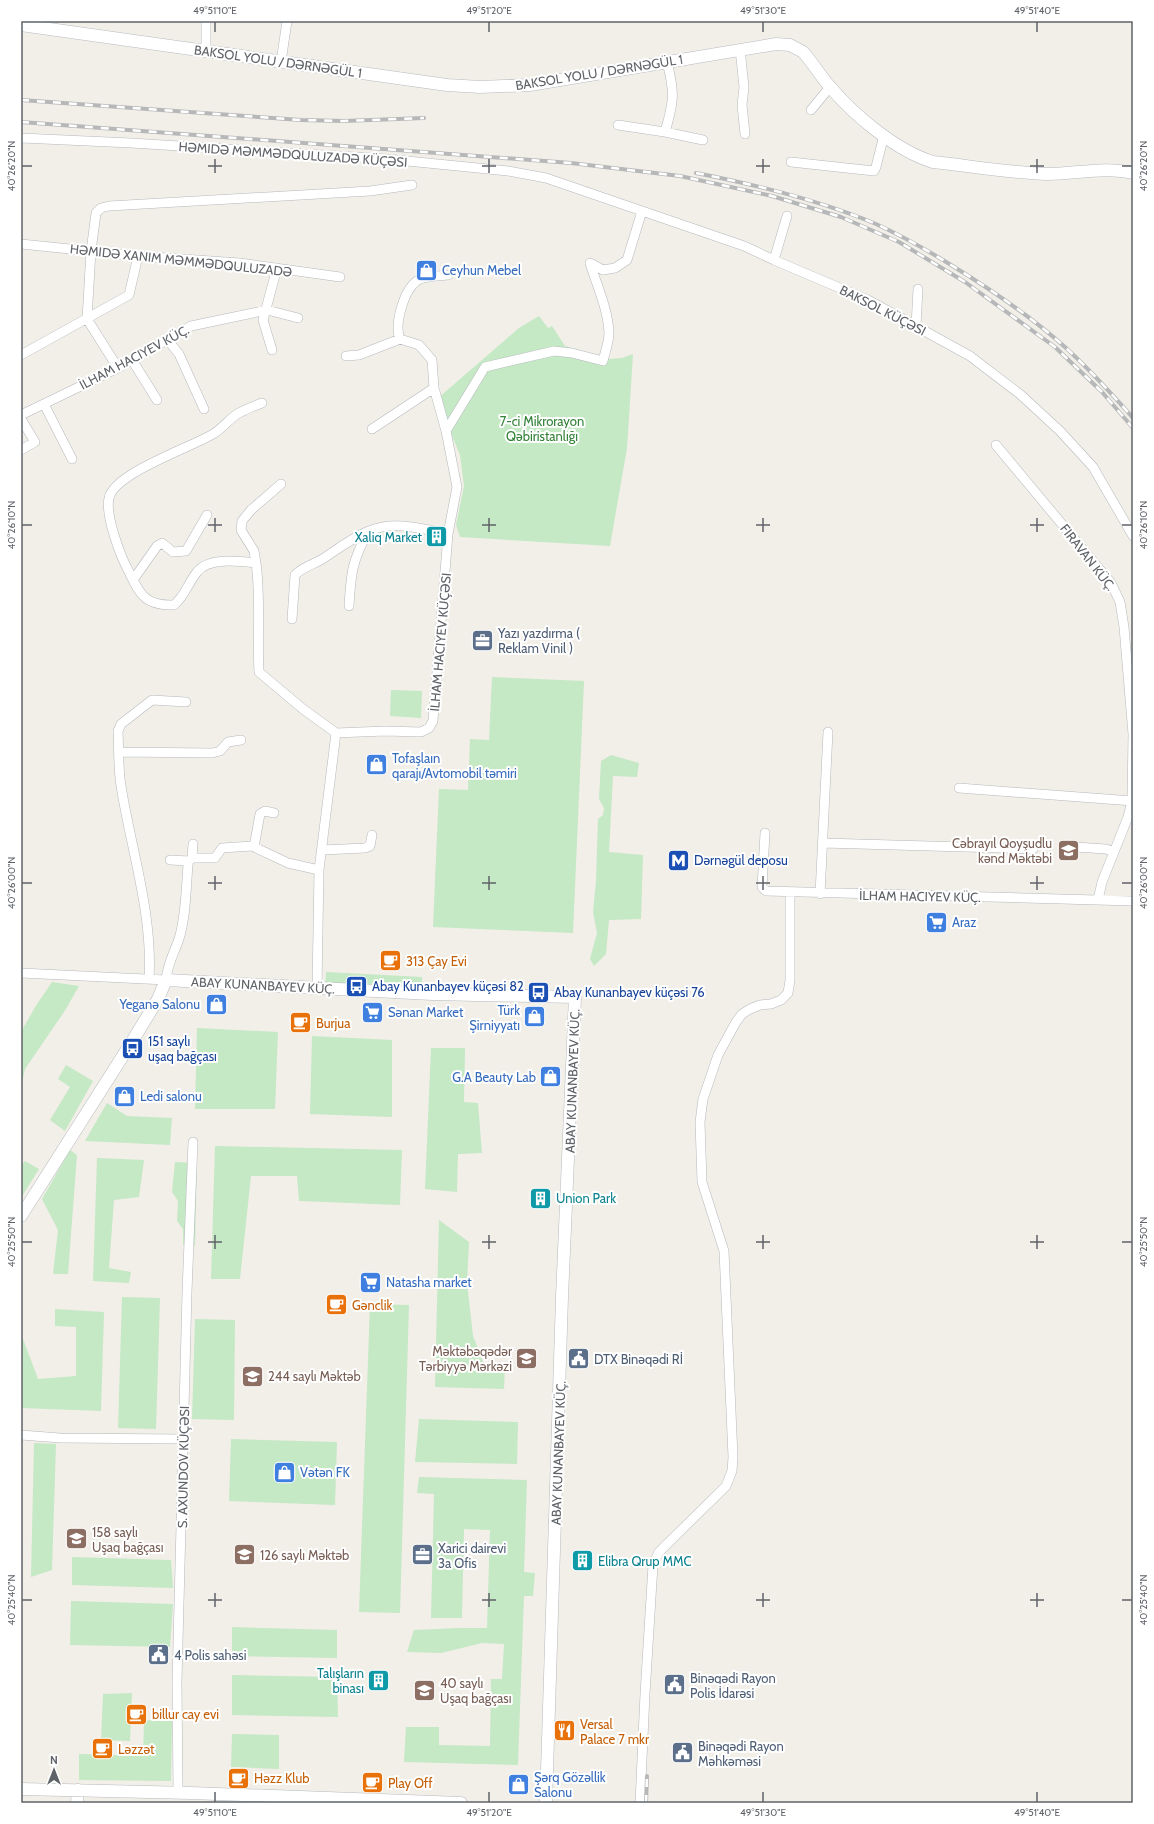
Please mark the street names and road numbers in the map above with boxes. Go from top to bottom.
street label: BAKSOL YOLU / DƏRNƏGÜL 1 [193,41,363,81]
street label: BAKSOL YOLU / DƏRNƏGÜL 1 [514,51,684,93]
street label: HƏMIDƏ MƏMMƏDQULUZADƏ KÜÇƏSI [178,138,408,170]
street label: HƏMIDƏ XANIM MƏMMƏDQULUZADƏ [69,240,293,280]
street label: BAKSOL KÜÇƏSI [837,281,929,339]
street label: İLHAM HACIYEV KÜÇ. [76,321,192,393]
street label: FIRAVAN KÜÇ. [1057,520,1119,594]
street label: İLHAM HACIYEV KÜÇƏSI [426,572,454,712]
street label: İLHAM HACIYEV KÜÇ. [859,887,981,905]
street label: ABAY KUNANBAYEV KÜÇ. [191,973,336,997]
street label: ABAY KUNANBAYEV KÜÇ. [561,1008,583,1153]
street label: ABAY KUNANBAYEV KÜÇ. [547,1380,569,1525]
street label: S. AXUNDOV KÜÇƏSI [174,1406,192,1528]

